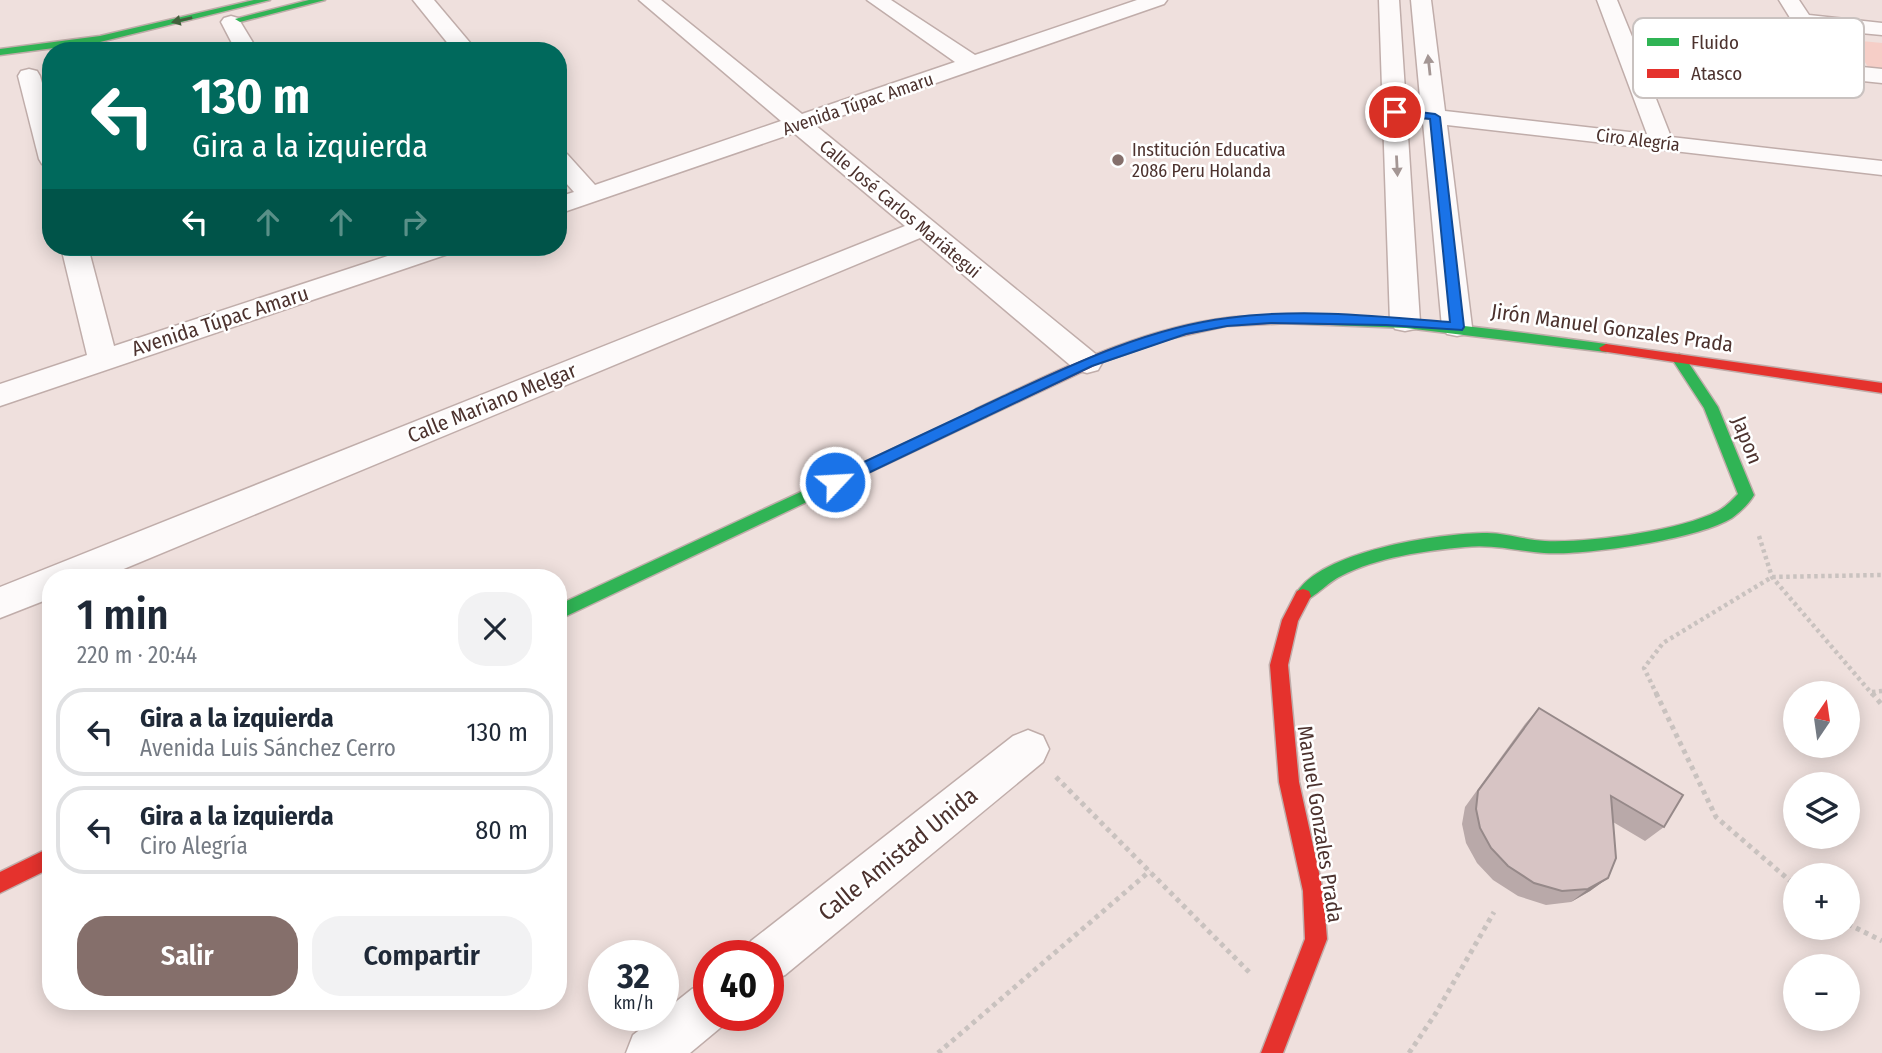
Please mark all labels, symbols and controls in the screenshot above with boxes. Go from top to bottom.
one-way arrow [171,15,193,26]
legend [1633,18,1864,98]
text: Fluido [1691,31,1739,54]
one-way arrow [1423,53,1434,75]
text: Atasco [1691,62,1742,85]
text: 130 m [192,67,310,126]
street label: Avenida Túpac Amaru [780,68,936,140]
icon: left [77,70,168,161]
pin [1365,82,1425,142]
icon: arrive [1376,93,1414,131]
street label: Ciro Alegría [1595,124,1681,156]
text: Gira a la izquierda [192,127,428,165]
street label: Calle José Carlos Mariátegui [815,135,985,283]
place label: Institución Educativa 2086 Peru Holanda [1132,139,1286,182]
marker: Institución Educativa 2086 Peru Holanda [1110,152,1126,168]
one-way arrow [1392,155,1403,177]
icon: left [176,203,214,241]
icon: ahead [249,203,287,241]
icon: ahead [322,203,360,241]
icon: right [395,203,433,241]
street label: Avenida Túpac Amaru [128,280,312,362]
street label: Jirón Manuel Gonzales Prada [1489,298,1735,358]
street label: Calle Mariano Melgar [404,357,581,449]
street label: Japon [1726,412,1768,468]
position arrow [798,445,872,519]
text: 1 min [77,590,168,640]
button: close [458,592,532,666]
text: 220 m · 20:44 [77,641,197,669]
north arrow [1783,681,1860,758]
map controls [1783,681,1860,1031]
text: Gira a la izquierda [140,703,334,734]
icon: left [81,713,119,751]
text: 130 m [466,717,528,748]
street label: Manuel Gonzales Prada [1292,724,1348,924]
text: Avenida Luis Sánchez Cerro [140,734,396,762]
button: layers [1783,772,1860,849]
street label: Calle Amistad Unida [813,781,983,927]
text: Gira a la izquierda [140,801,334,832]
icon: left [81,811,119,849]
text: 80 m [475,815,528,846]
text: Ciro Alegría [140,832,248,860]
button: + [1783,863,1860,940]
button: Salir [77,916,298,996]
button: Compartir [312,916,532,996]
speed limit sign: 40 [693,940,784,1031]
button: − [1783,954,1860,1031]
text: 32 [617,955,650,997]
text: km/h [613,992,654,1014]

